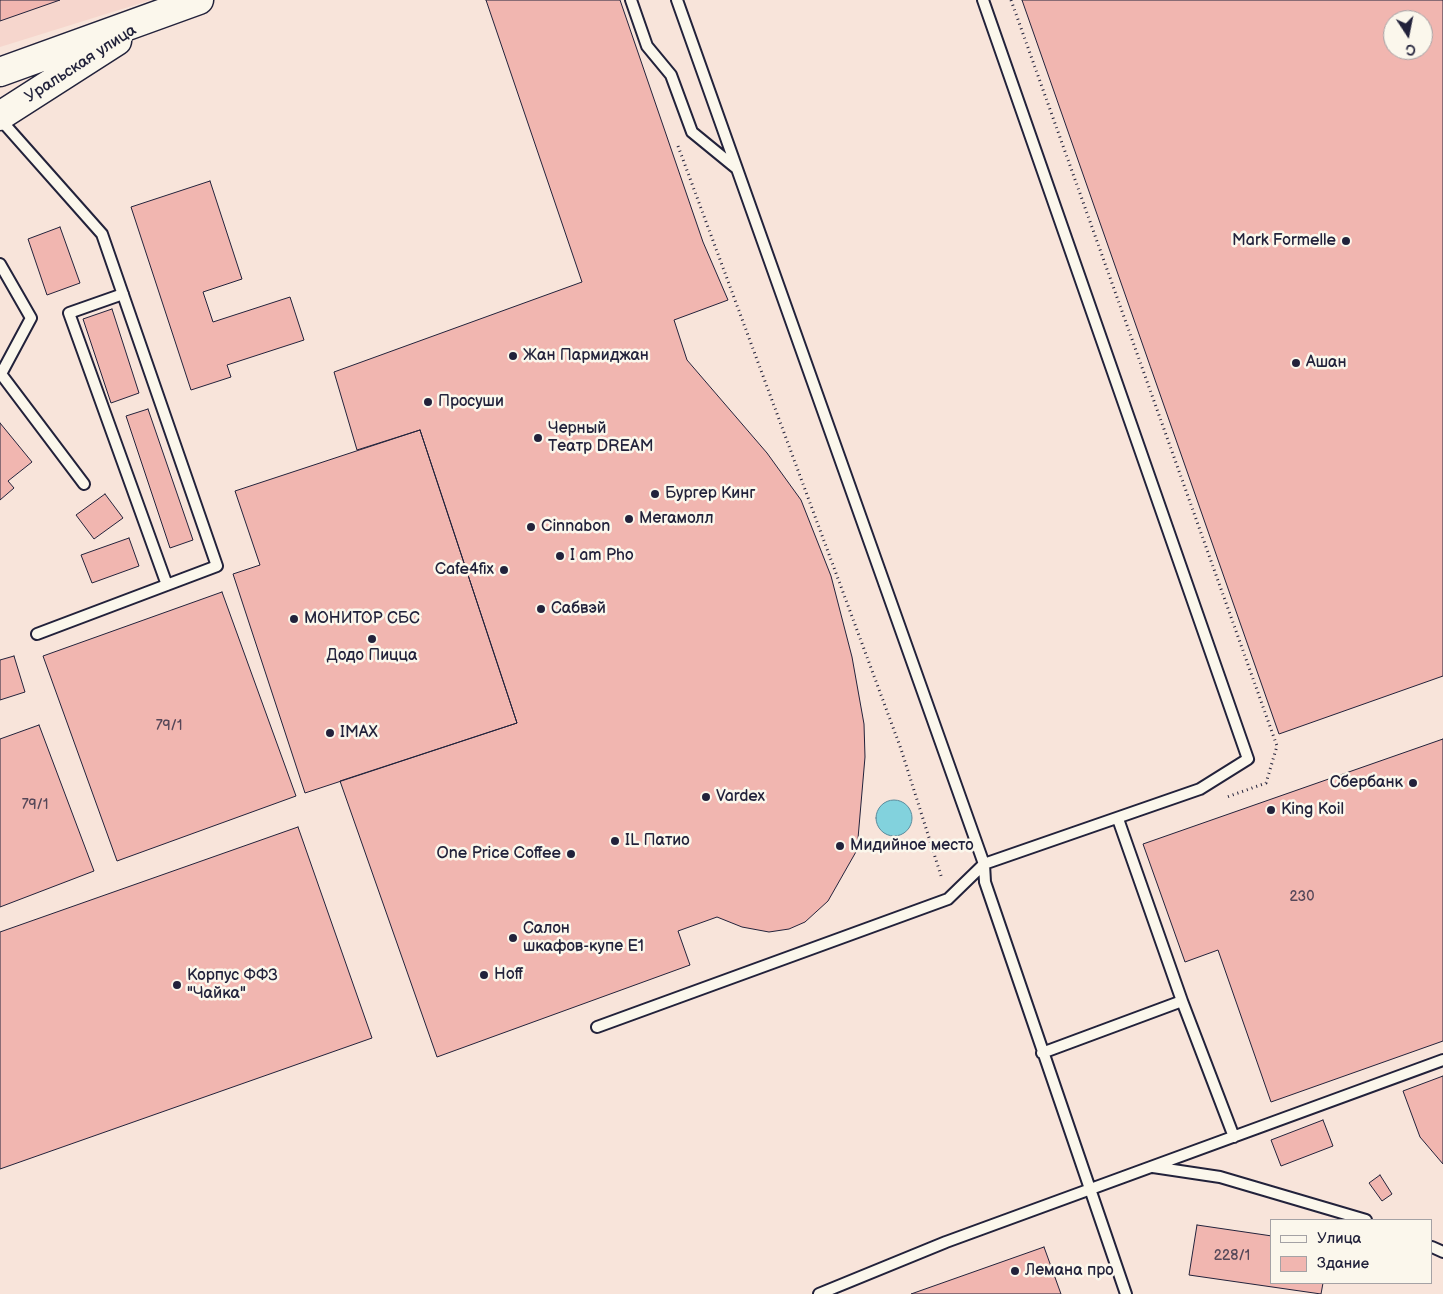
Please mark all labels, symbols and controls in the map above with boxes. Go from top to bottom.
north arrow [1383,10,1433,60]
street label: Уральская улица [22,21,140,107]
text: С [1404,40,1417,59]
place label: Mark Formelle [1232,231,1336,251]
marker: Mark Formelle [1340,235,1352,247]
place label: Жан Пармиджан [523,346,649,366]
marker: Жан Пармиджан [507,350,519,362]
place label: Ашан [1306,353,1347,373]
marker: Ашан [1290,357,1302,369]
place label: Просуши [438,392,504,412]
marker: Просуши [422,396,434,408]
place label: Черный Театр DREAM [548,419,654,457]
marker: Черный Театр DREAM [532,432,544,444]
place label: Бургер Кинг [665,484,756,504]
marker: Бургер Кинг [649,488,661,500]
place label: Мегамолл [639,509,714,529]
marker: Мегамолл [623,513,635,525]
place label: Cinnabon [541,517,610,537]
marker: Cinnabon [525,521,537,533]
place label: I am Pho [570,546,634,566]
marker: I am Pho [554,550,566,562]
place label: Cafe4fix [435,560,494,580]
marker: Cafe4fix [498,564,510,576]
place label: Сабвэй [551,599,606,619]
marker: Сабвэй [535,603,547,615]
place label: МОНИТОР СБС [304,609,420,629]
marker: МОНИТОР СБС [288,613,300,625]
marker: Додо Пицца [366,633,378,645]
place label: Додо Пицца [327,646,417,666]
house number: 79/1 [156,718,182,734]
place label: IMAX [340,723,378,743]
marker: IMAX [324,727,336,739]
place label: Сбербанк [1330,773,1403,793]
marker: Сбербанк [1407,777,1419,789]
place label: Vardex [716,787,765,807]
marker: Vardex [700,791,712,803]
house number: 79/1 [22,797,48,813]
place label: King Koil [1281,800,1344,820]
marker: King Koil [1265,804,1277,816]
place label: IL Патио [625,831,690,851]
marker: IL Патио [609,835,621,847]
place label: Мидийное место [850,836,974,856]
marker: Мидийное место [834,840,846,852]
place label: One Price Coffee [437,844,561,864]
marker: One Price Coffee [565,848,577,860]
house number: 230 [1290,889,1314,905]
place label: Салон шкафов-купе Е1 [523,919,644,957]
marker: Салон шкафов-купе Е1 [507,932,519,944]
place label: Hoff [494,965,523,985]
place label: Корпус ФФЗ "Чайка" [187,966,278,1004]
marker: Hoff [478,969,490,981]
marker: Корпус ФФЗ "Чайка" [171,979,183,991]
legend [1270,1219,1433,1284]
text: Улица [1317,1229,1361,1248]
house number: 228/1 [1214,1248,1250,1264]
text: Здание [1317,1254,1369,1273]
place label: Лемана про [1025,1261,1114,1281]
marker: Лемана про [1009,1265,1021,1277]

